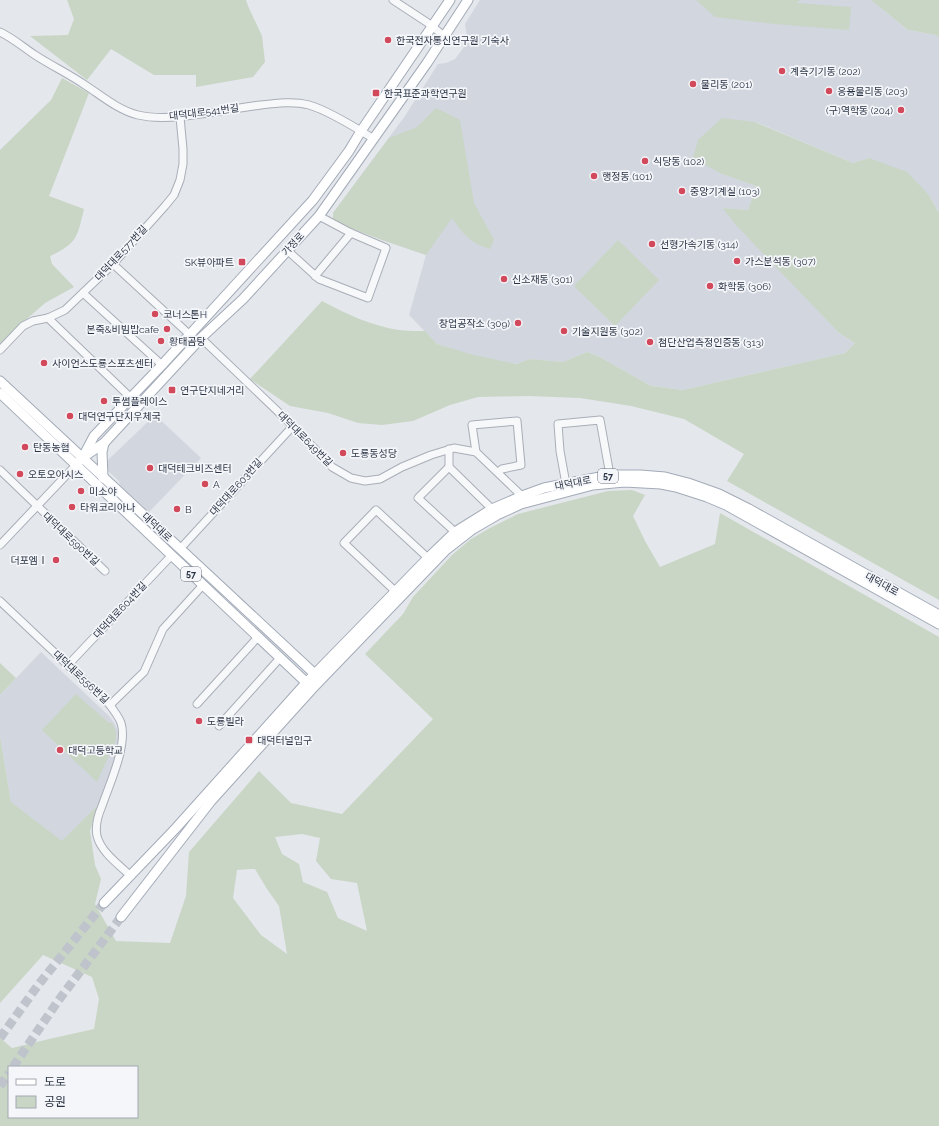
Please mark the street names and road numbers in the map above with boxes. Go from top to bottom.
street label: 대덕대로541번길 [168,102,240,122]
street label: 대덕대로577번길 [93,223,149,283]
street label: 가정로 [280,230,306,258]
street label: 대덕대로649번길 [275,409,335,469]
street label: 대덕대로603번길 [208,456,264,518]
road number: 57 [598,469,618,483]
street label: 대덕대로 [554,474,592,492]
street label: 대덕대로590번길 [41,510,101,568]
street label: 대덕대로 [140,510,174,544]
road number: 57 [181,567,201,581]
street label: 대덕대로 [863,570,901,598]
street label: 대덕대로604번길 [91,580,149,640]
street label: 대덕대로556번길 [51,648,111,706]

